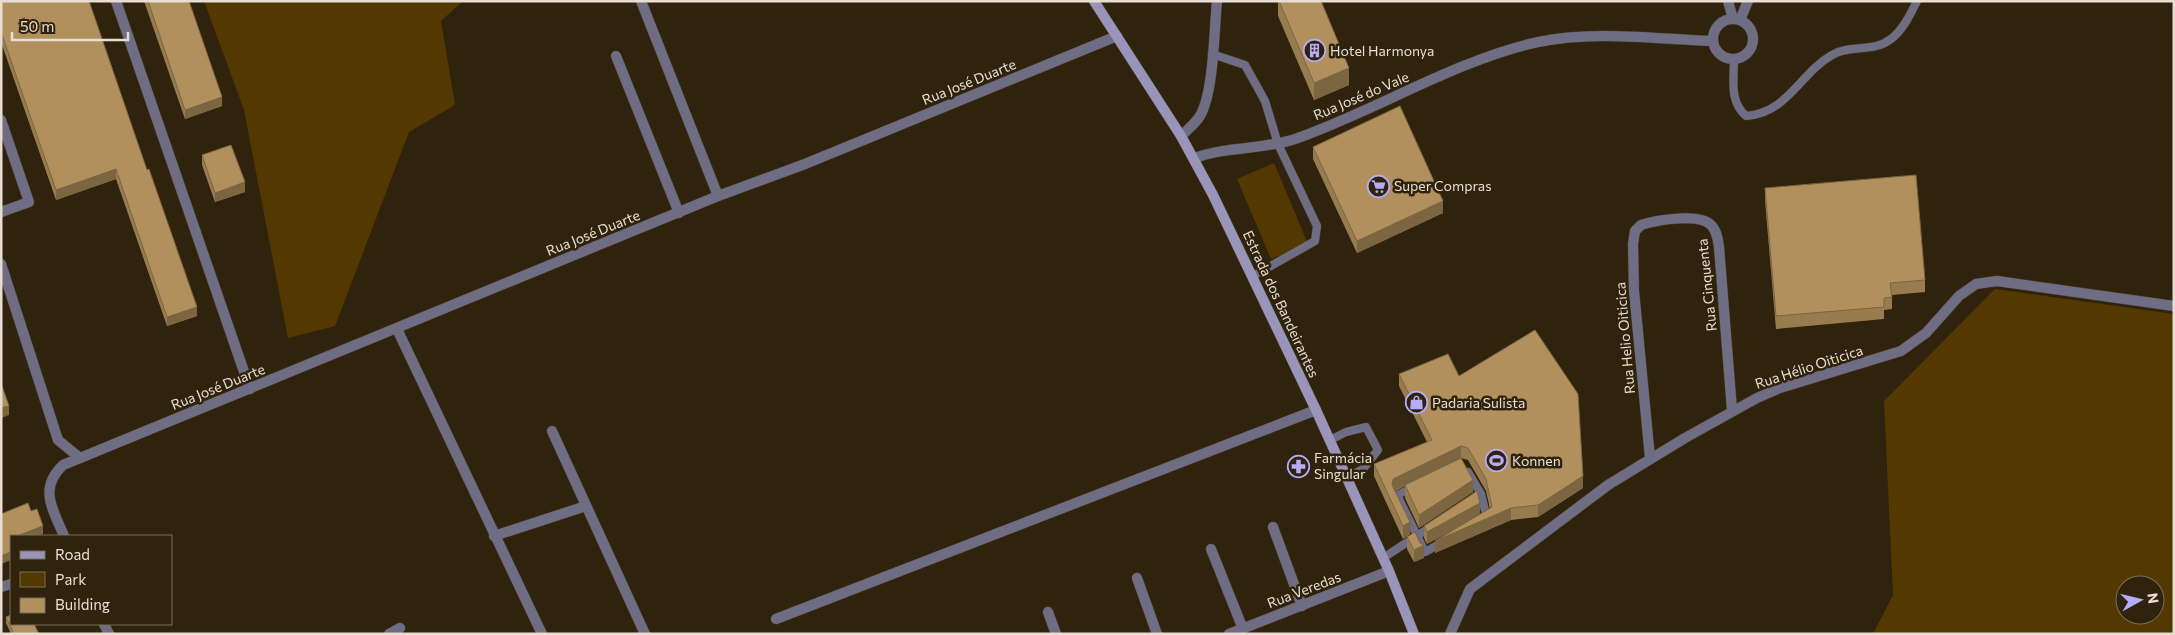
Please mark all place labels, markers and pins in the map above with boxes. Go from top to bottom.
building icon: Hotel Harmonya [1302,39,1326,63]
place label: Hotel Harmonya [1330,42,1434,59]
supermarket icon: Super Compras [1366,174,1390,198]
place label: Super Compras [1394,177,1492,194]
shop icon: Padaria Sulista [1404,391,1428,415]
place label: Padaria Sulista [1432,394,1525,411]
place label: Farmácia Singular [1314,449,1372,482]
sports icon: Konnen [1484,449,1508,473]
place label: Konnen [1512,452,1561,469]
pharmacy icon: Farmácia Singular [1286,454,1310,478]

